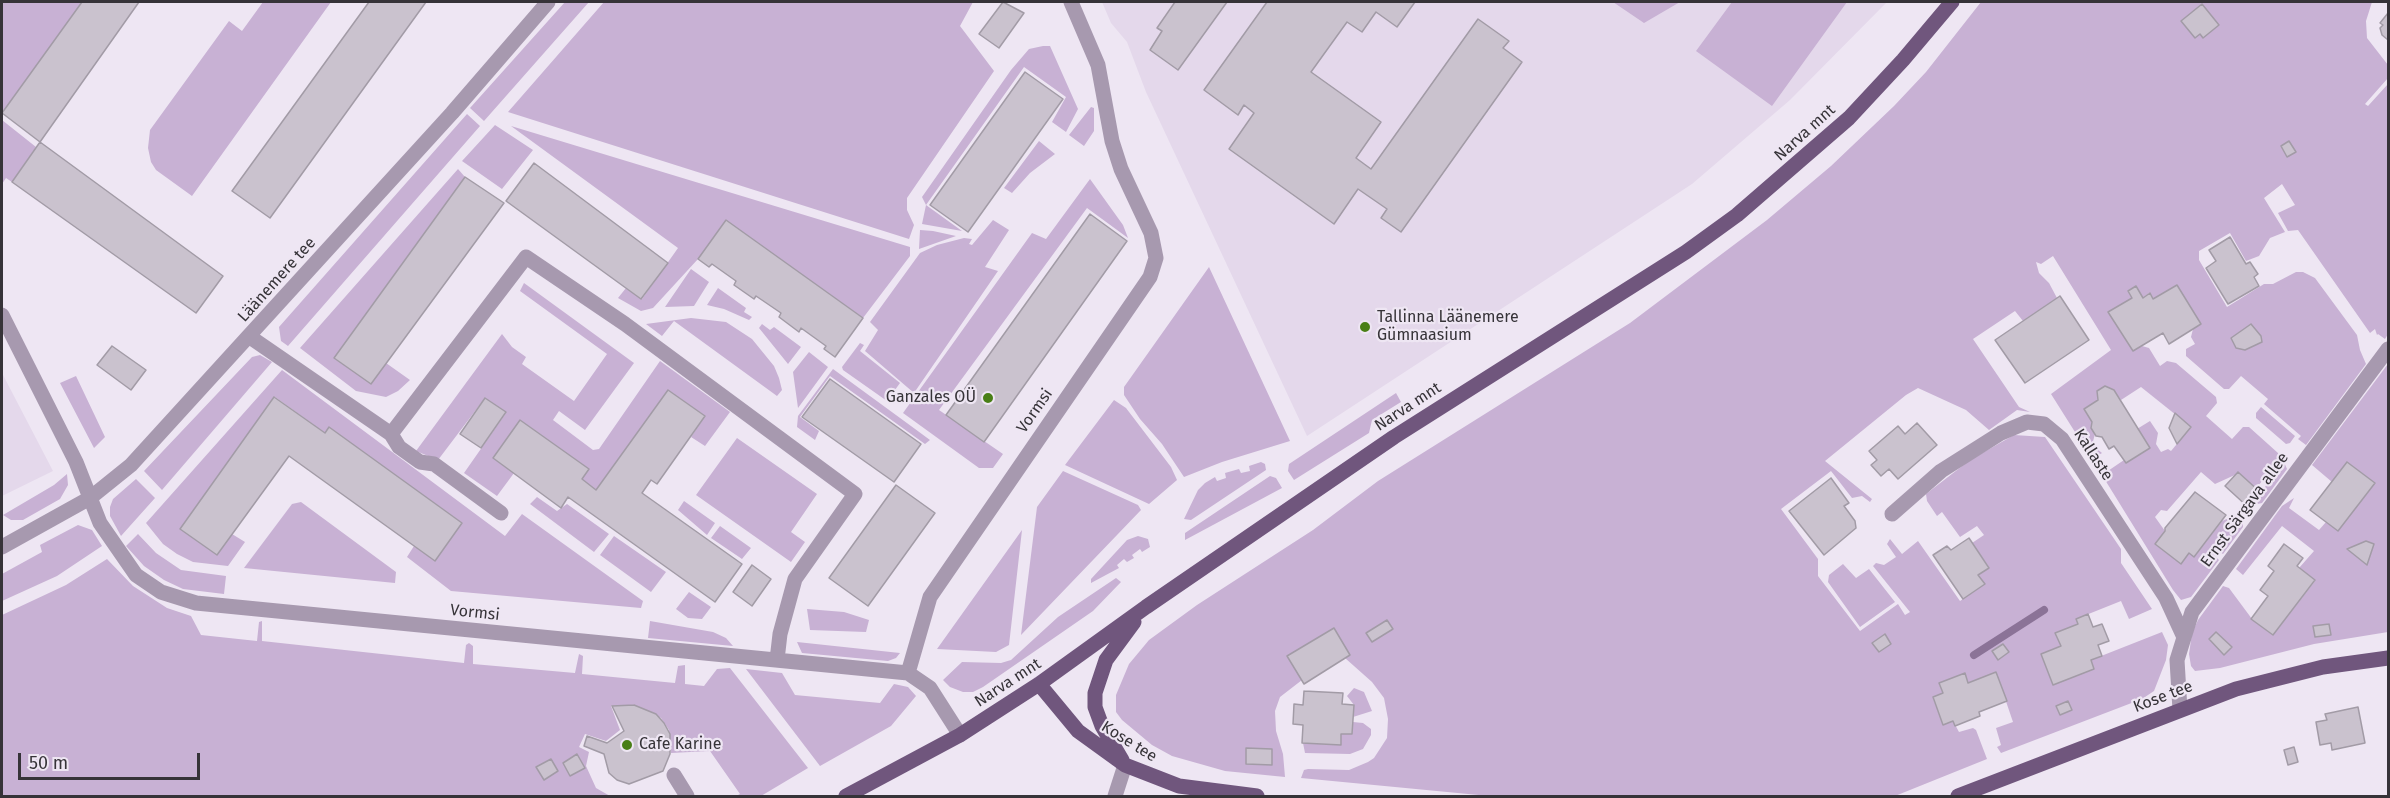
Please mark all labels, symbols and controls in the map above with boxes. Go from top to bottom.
street label: Narva mnt [1771,101,1839,165]
street label: Läänemere tee [234,234,320,326]
place label: Tallinna Läänemere Gümnaasium [1377,308,1519,346]
marker: Tallinna Läänemere Gümnaasium [1358,320,1372,334]
street label: Narva mnt [1371,378,1445,436]
street label: Vormsi [1013,385,1057,437]
place label: Ganzales OÜ [886,388,976,408]
marker: Ganzales OÜ [981,391,995,405]
street label: Kallaste [2069,426,2117,484]
street label: Ernst Särgava allee [2197,449,2293,571]
street label: Vormsi [449,601,501,625]
street label: Narva mnt [971,654,1045,712]
street label: Kose tee [2131,677,2195,717]
street label: Kose tee [1098,717,1160,767]
place label: Cafe Karine [639,735,721,755]
marker: Cafe Karine [620,738,634,752]
scale bar [21,741,202,779]
text: 50 m [29,752,68,774]

